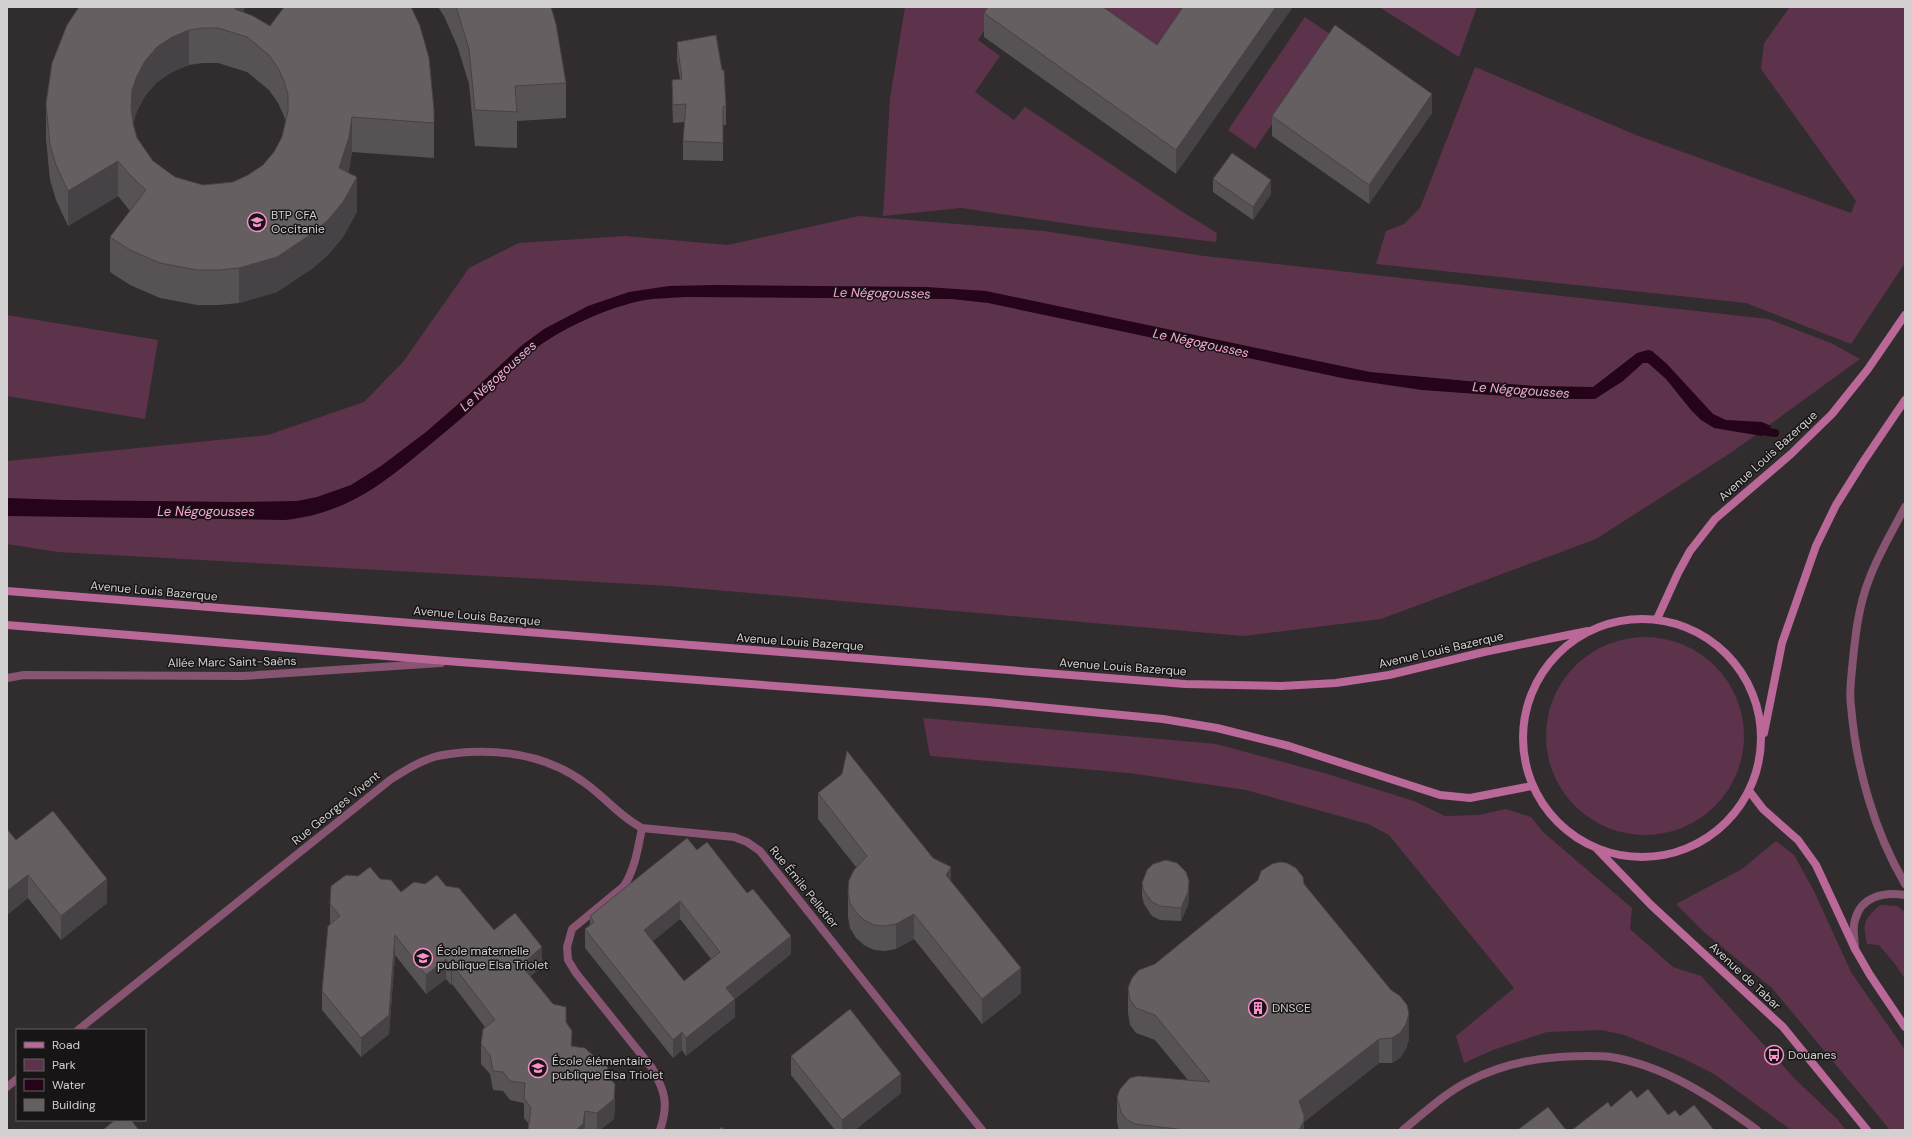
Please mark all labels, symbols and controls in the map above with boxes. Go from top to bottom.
place label: BTP CFA Occitanie [271,207,325,237]
school or university icon: BTP CFA Occitanie [246,211,268,233]
water label: Le Négogousses [833,284,931,302]
water label: Le Négogousses [1152,325,1250,361]
water label: Le Négogousses [456,337,540,415]
water label: Le Négogousses [1472,378,1570,402]
street label: Avenue Louis Bazerque [1715,407,1821,505]
water label: Le Négogousses [157,503,255,520]
street label: Avenue Louis Bazerque [90,577,218,605]
street label: Avenue Louis Bazerque [413,602,541,630]
street label: Avenue Louis Bazerque [1377,628,1505,672]
street label: Avenue Louis Bazerque [736,630,864,654]
street label: Allée Marc Saint-Saëns [168,653,296,671]
street label: Avenue Louis Bazerque [1059,655,1187,679]
street label: Rue Georges Vivent [289,767,384,849]
street label: Rue Émile Pelletier [766,843,842,932]
street label: Avenue de Tabar [1706,939,1785,1014]
place label: École maternelle publique Elsa Triolet [437,943,549,973]
school or university icon: École maternelle publique Elsa Triolet [412,947,434,969]
building icon: DNSCE [1247,997,1269,1019]
place label: DNSCE [1272,1000,1311,1016]
legend [16,1029,146,1121]
text: Road [52,1037,80,1053]
bus stop icon: Douanes [1763,1044,1785,1066]
place label: Douanes [1788,1047,1837,1063]
place label: École élémentaire publique Elsa Triolet [552,1053,664,1083]
text: Park [52,1057,76,1073]
school or university icon: École élémentaire publique Elsa Triolet [527,1057,549,1079]
text: Water [52,1077,86,1093]
text: Building [52,1097,96,1113]

